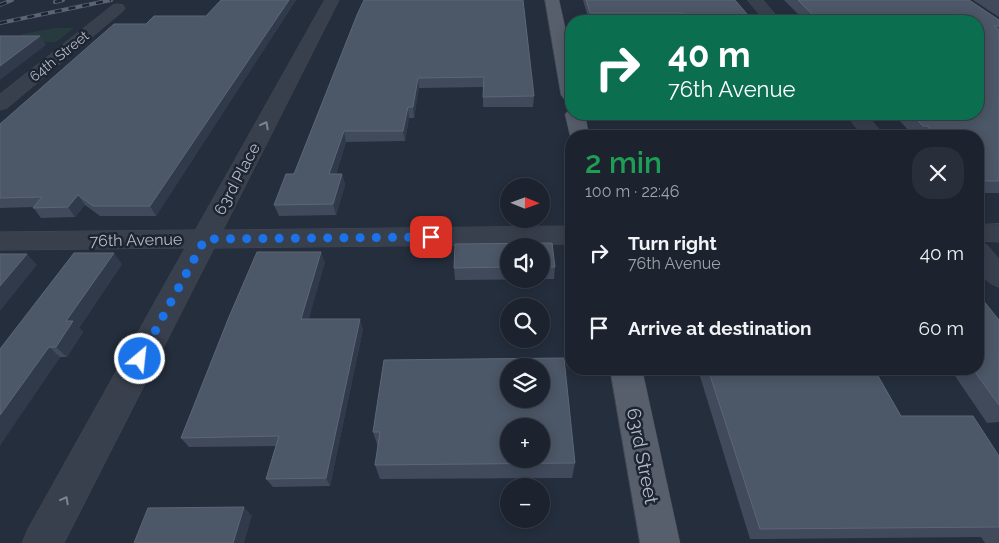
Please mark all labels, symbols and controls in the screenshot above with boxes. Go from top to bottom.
street label: 64th Street [26,27,92,85]
text: 40 m [668,34,750,75]
icon: right [585,35,650,100]
text: 76th Avenue [668,76,795,102]
one-way arrow [259,121,269,130]
street label: 63rd Place [210,140,264,218]
text: 2 min [585,145,662,180]
button: close [912,147,964,199]
north arrow [500,178,550,228]
map controls [500,178,550,528]
text: 100 m · 22:46 [585,182,679,201]
pin [410,216,452,258]
icon: arrive [417,223,445,251]
street label: 76th Avenue [90,230,182,250]
text: Turn right [628,232,717,254]
button: sound [500,238,550,288]
icon: right [585,239,613,267]
text: 40 m [920,242,964,264]
text: 76th Avenue [628,254,721,273]
button: search [500,298,550,348]
icon: arrive [585,314,613,342]
text: Arrive at destination [628,317,812,339]
text: 60 m [919,317,964,339]
position arrow [113,332,165,384]
button: layers [500,358,550,408]
street label: 63rd Street [623,406,663,506]
button: + [500,418,550,468]
button: − [500,478,550,528]
one-way arrow [59,496,69,505]

